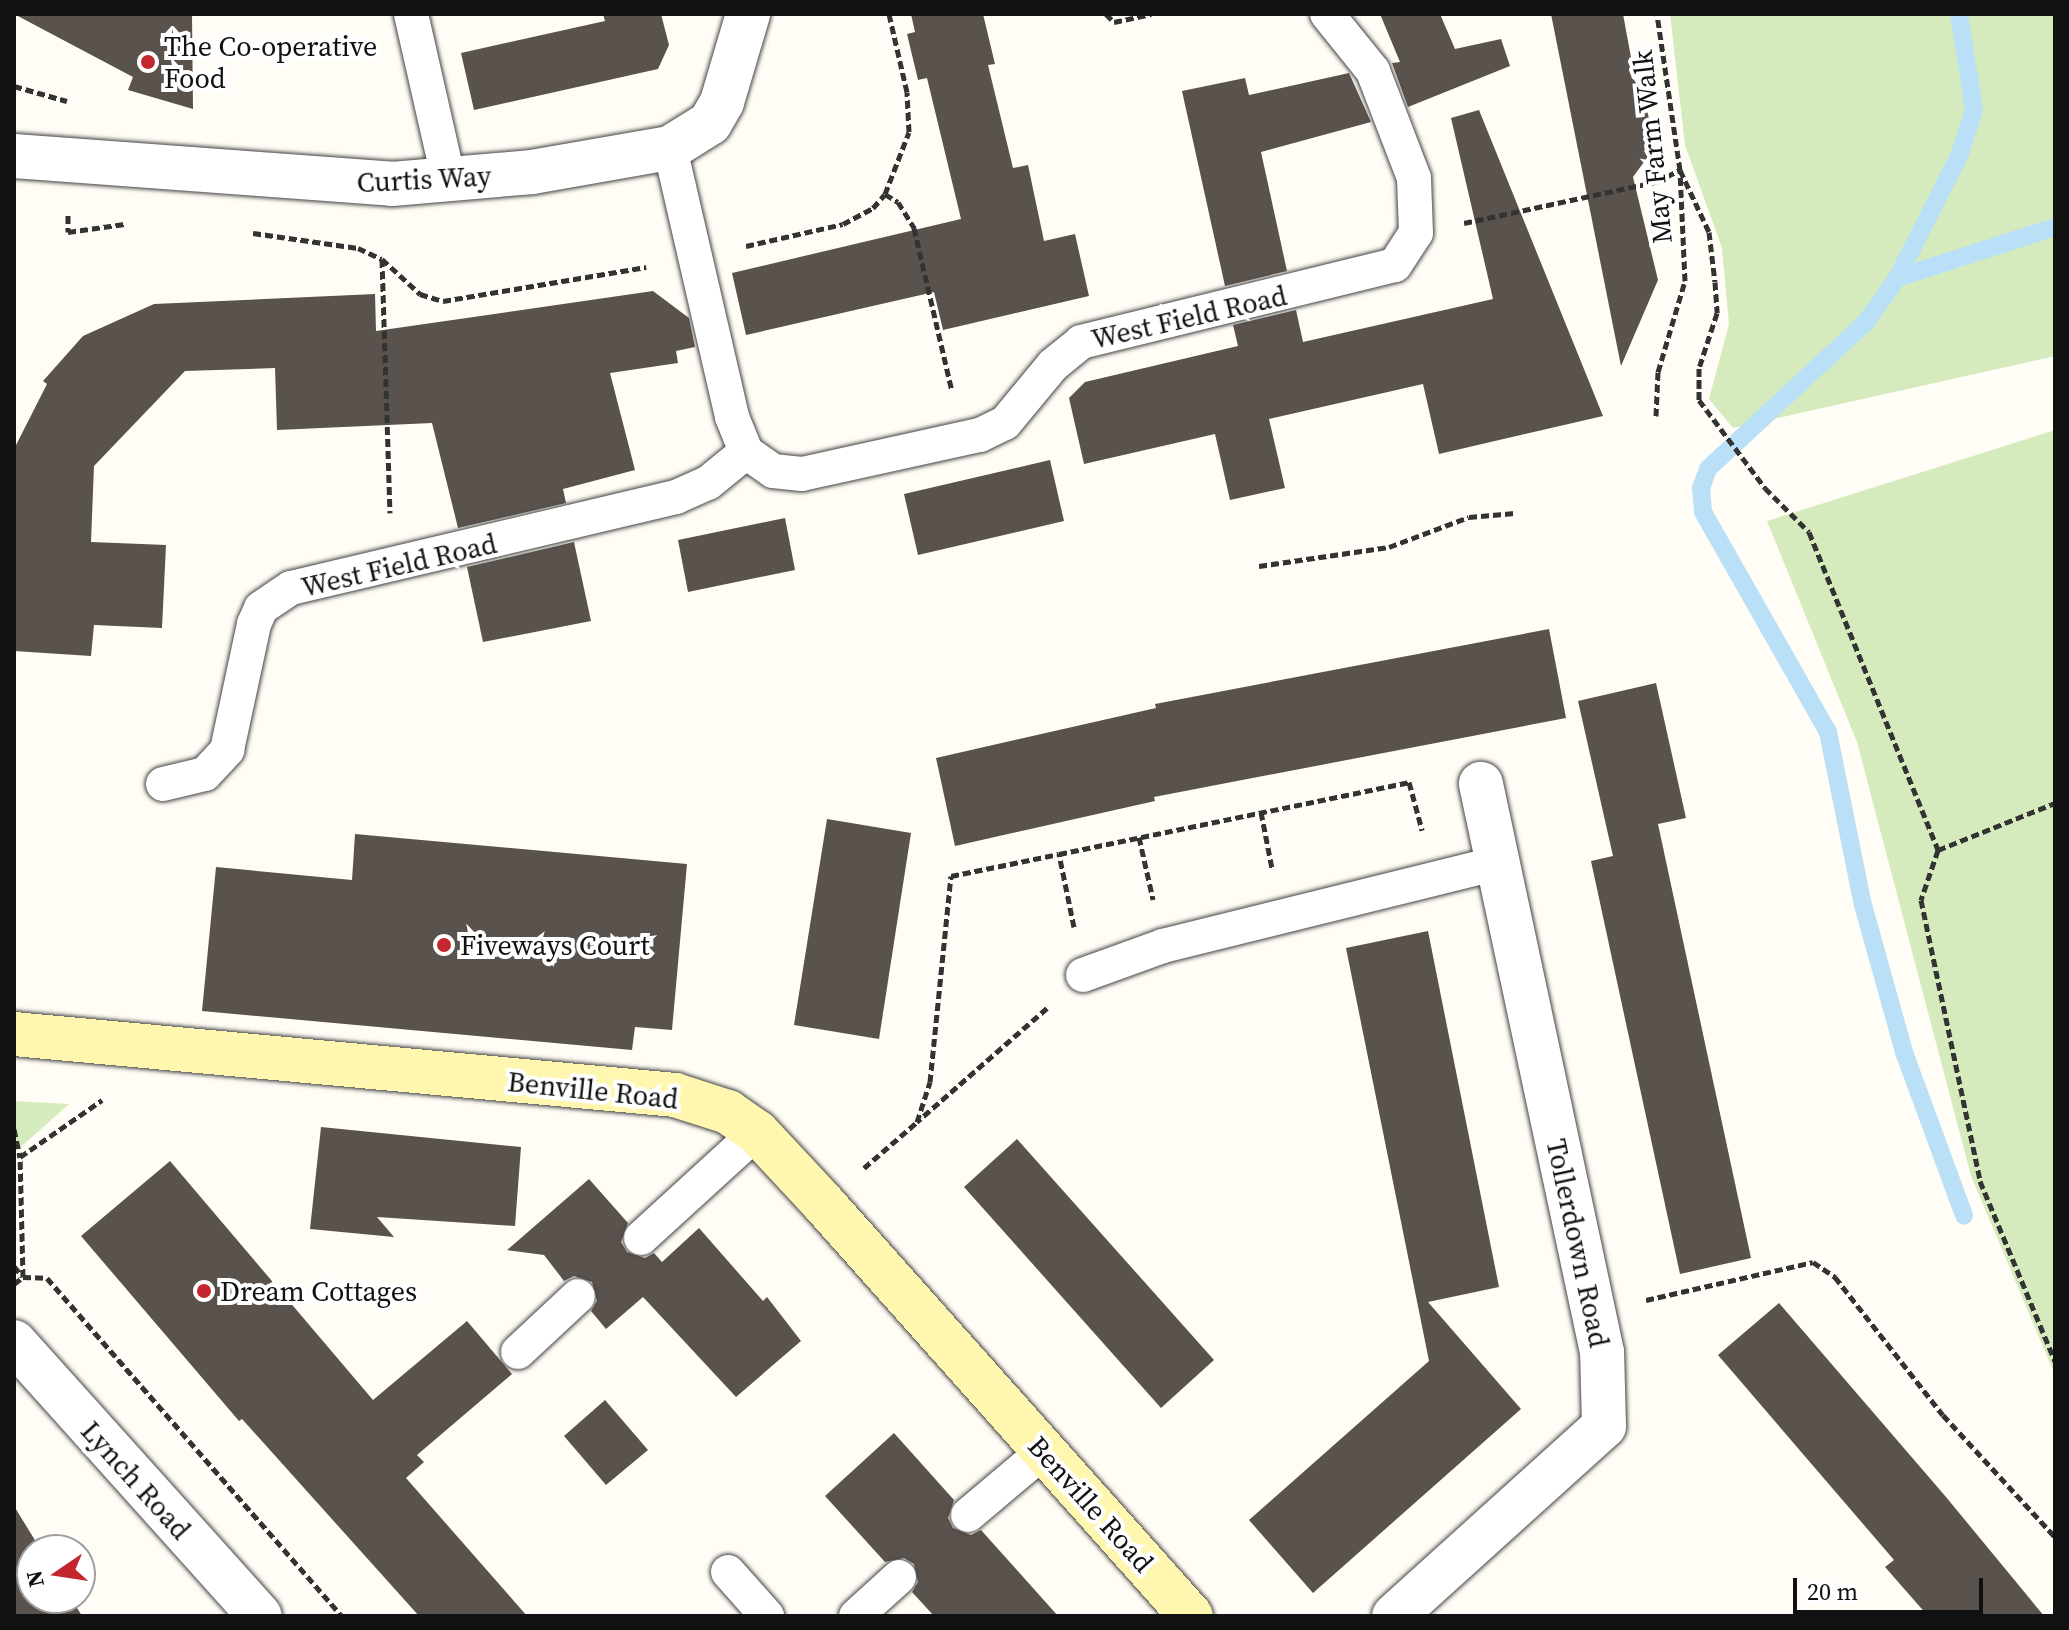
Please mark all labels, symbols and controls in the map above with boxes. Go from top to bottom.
place label: The Co-operative Food [164,29,377,95]
street label: May Farm Walk [1625,48,1679,246]
marker: The Co-operative Food [139,53,157,71]
street label: Curtis Way [355,159,493,199]
street label: West Field Road [1088,278,1290,356]
street label: West Field Road [298,526,500,604]
place label: Fiveways Court [460,928,650,962]
marker: Fiveways Court [435,936,453,954]
street label: Benville Road [506,1064,680,1116]
street label: Tollerdown Road [1540,1136,1616,1350]
place label: Dream Cottages [220,1274,417,1308]
marker: Dream Cottages [195,1282,213,1300]
street label: Lynch Road [74,1414,198,1546]
street label: Benville Road [1021,1429,1161,1579]
north arrow [16,1534,96,1614]
scale bar [1797,1562,1987,1612]
text: N [18,1568,51,1590]
text: 20 m [1807,1575,1858,1608]

